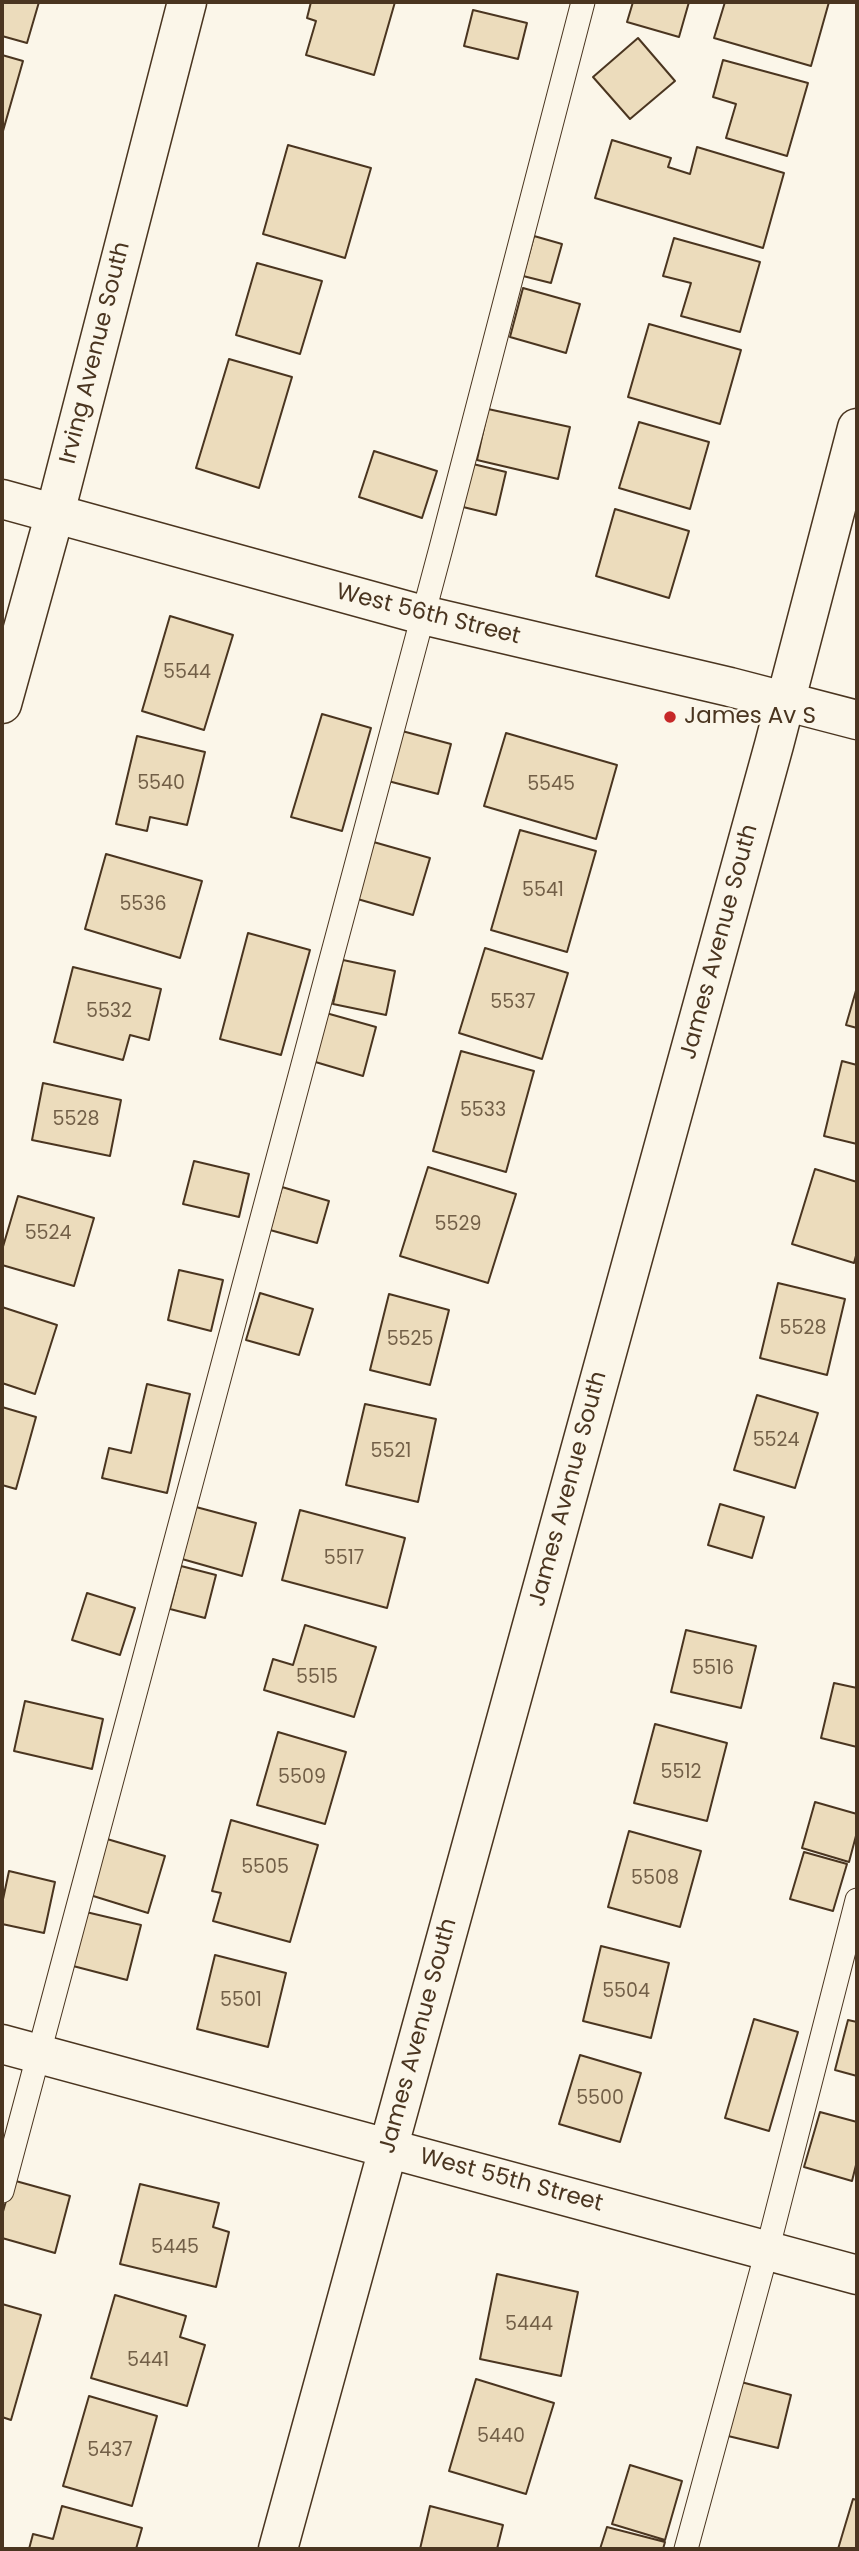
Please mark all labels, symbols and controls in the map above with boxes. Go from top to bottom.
street label: Irving Avenue South [55,239,137,467]
street label: West 56th Street [333,579,523,651]
house number: 5544 [163,662,211,684]
place label: James Av S [684,703,816,731]
marker: James Av S [662,709,678,725]
house number: 5540 [137,773,185,795]
house number: 5545 [527,774,575,796]
street label: James Avenue South [675,821,765,1063]
house number: 5541 [522,880,564,902]
house number: 5536 [119,894,167,916]
house number: 5537 [490,992,536,1014]
house number: 5532 [86,1001,132,1023]
house number: 5533 [460,1100,506,1122]
house number: 5528 [53,1109,99,1131]
house number: 5529 [435,1214,481,1236]
house number: 5524 [25,1223,71,1245]
house number: 5528 [780,1318,826,1340]
house number: 5525 [387,1329,433,1351]
street label: James Avenue South [524,1368,614,1610]
house number: 5524 [753,1430,799,1452]
house number: 5521 [371,1441,411,1463]
house number: 5517 [324,1548,364,1570]
house number: 5516 [692,1658,734,1680]
house number: 5515 [296,1667,338,1689]
house number: 5512 [661,1762,701,1784]
house number: 5509 [278,1767,326,1789]
house number: 5505 [241,1857,289,1879]
house number: 5508 [631,1868,679,1890]
street label: James Avenue South [374,1915,464,2157]
house number: 5504 [602,1981,650,2003]
house number: 5501 [220,1990,262,2012]
house number: 5500 [576,2088,624,2110]
street label: West 55th Street [416,2143,606,2219]
house number: 5445 [151,2237,199,2259]
house number: 5444 [505,2314,553,2336]
house number: 5441 [127,2350,169,2372]
house number: 5440 [477,2426,525,2448]
house number: 5437 [87,2440,133,2462]

